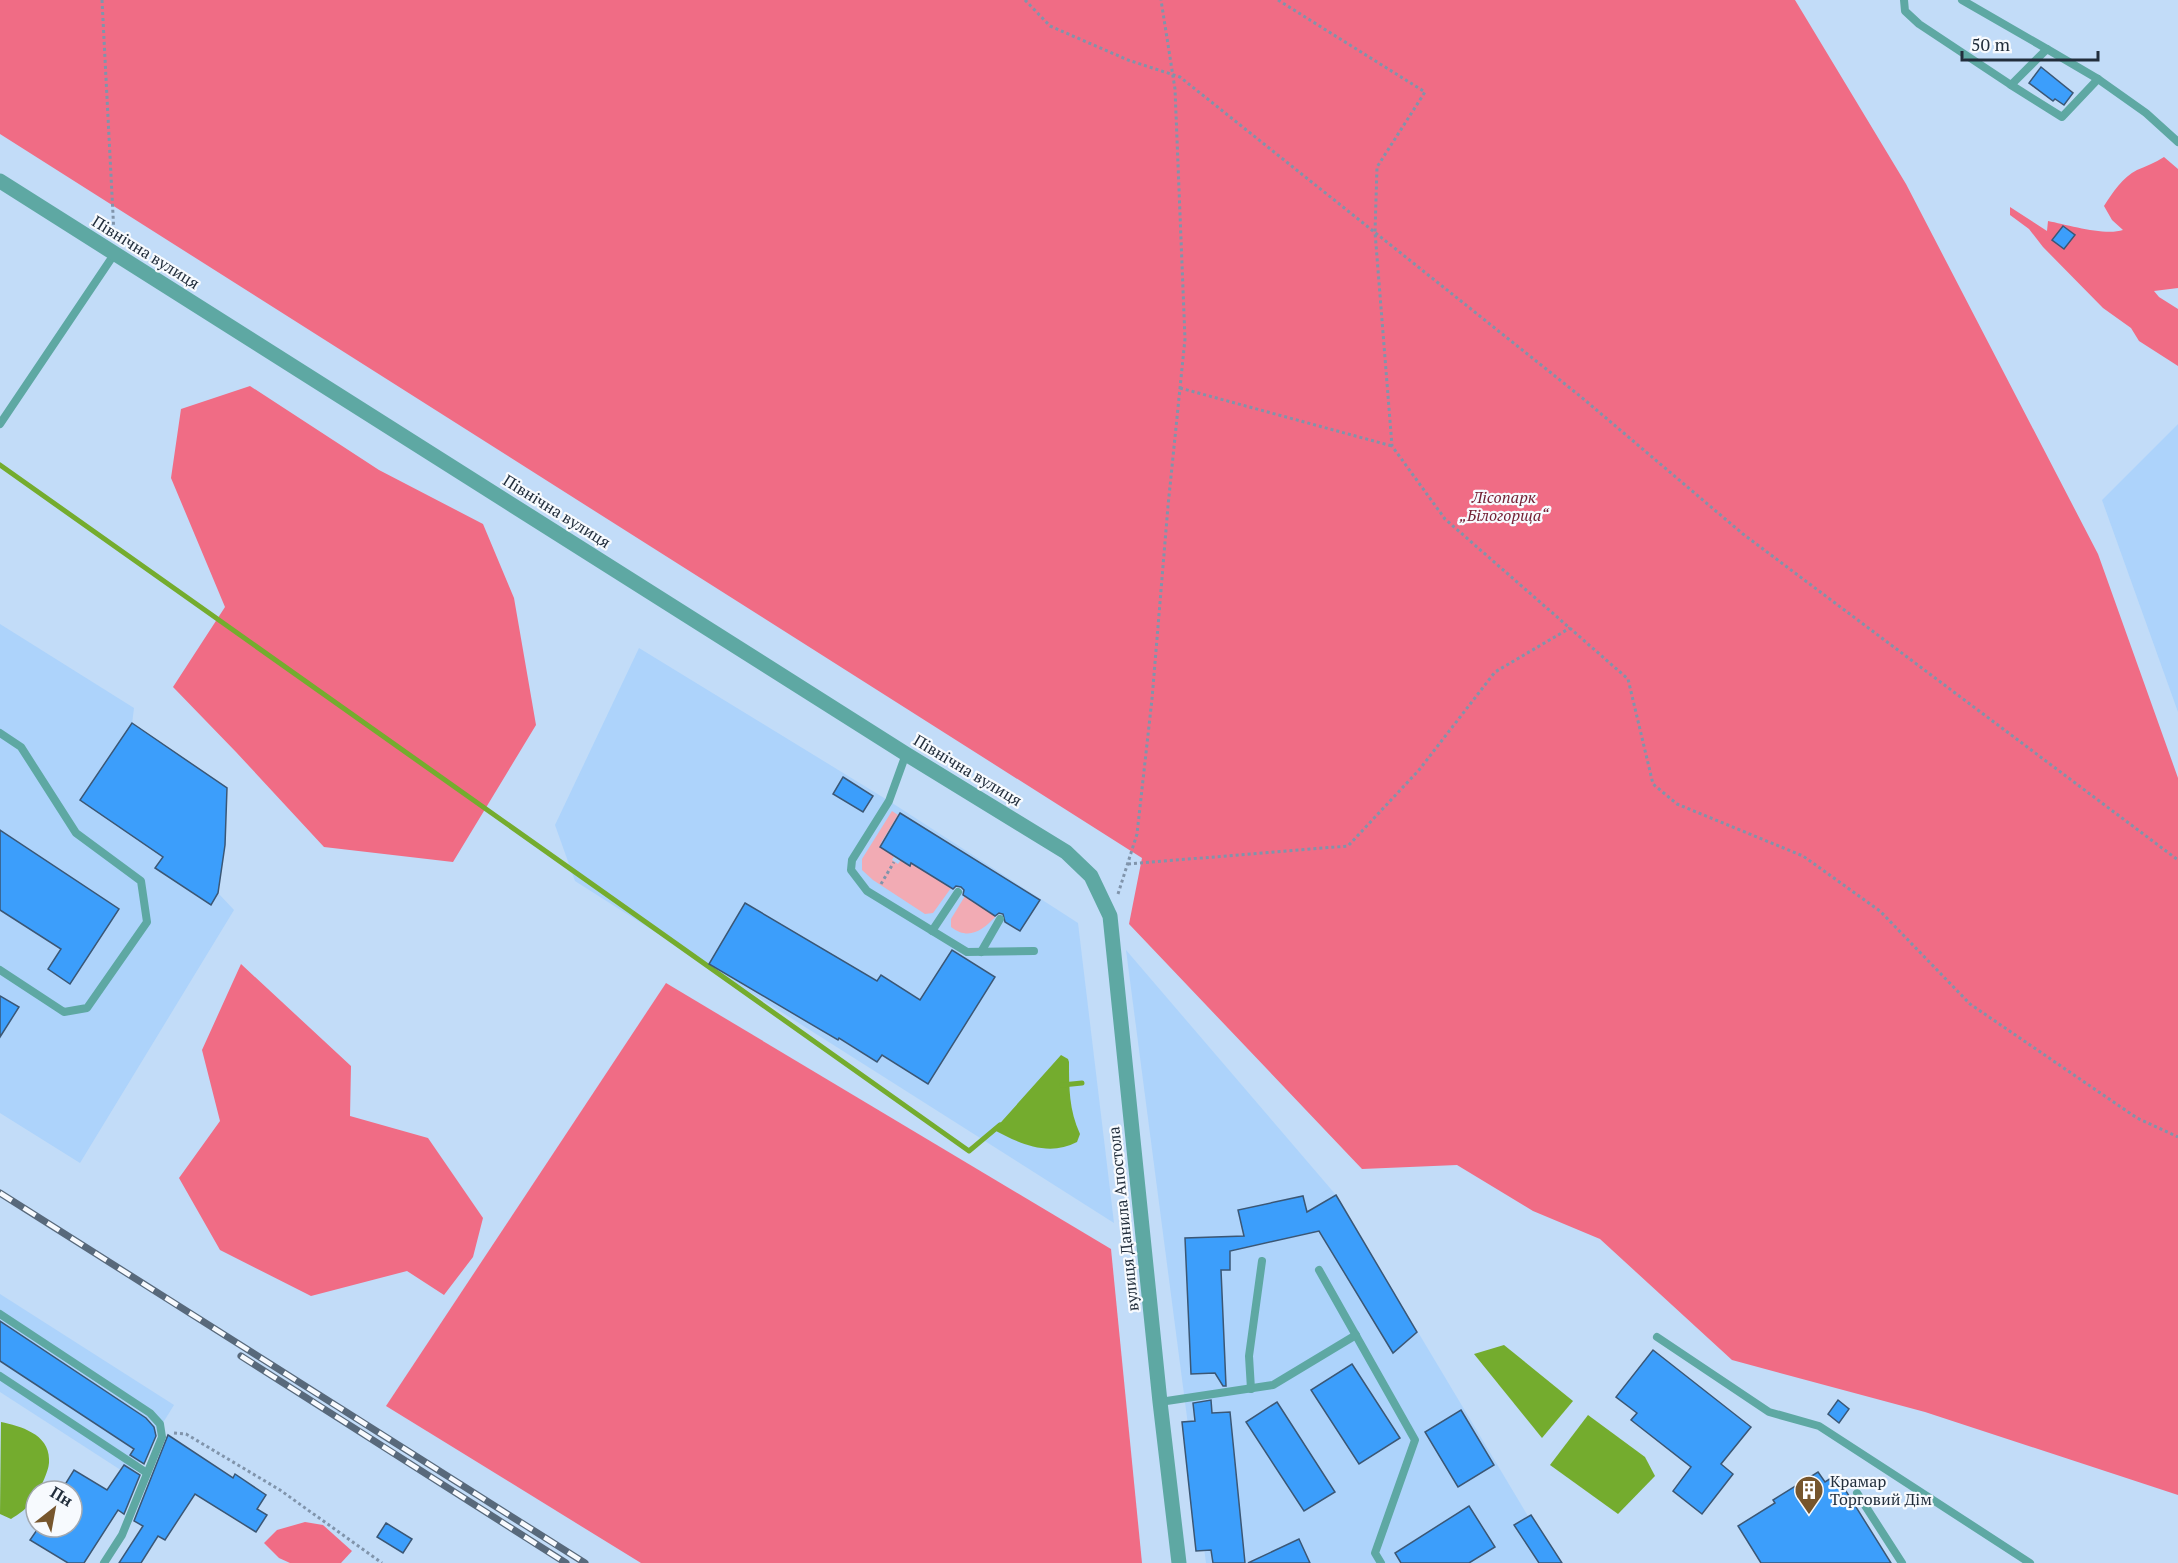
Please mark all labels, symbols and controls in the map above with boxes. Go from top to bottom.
scale bar [1962,24,2098,62]
text: 50 m [1971,32,2011,56]
street label: Північна вулиця [88,210,204,294]
street label: Північна вулиця [499,469,615,553]
park label: Лісопарк „Білогорща“ [1459,486,1550,526]
street label: Північна вулиця [910,729,1026,811]
street label: вулиця Данила Апостола [1102,1126,1144,1312]
place label: Крамар Торговий Дім [1830,1470,1932,1510]
building icon: Крамар Торговий Дім [1793,1474,1825,1516]
north arrow [24,1479,84,1539]
text: Пн [46,1481,77,1512]

